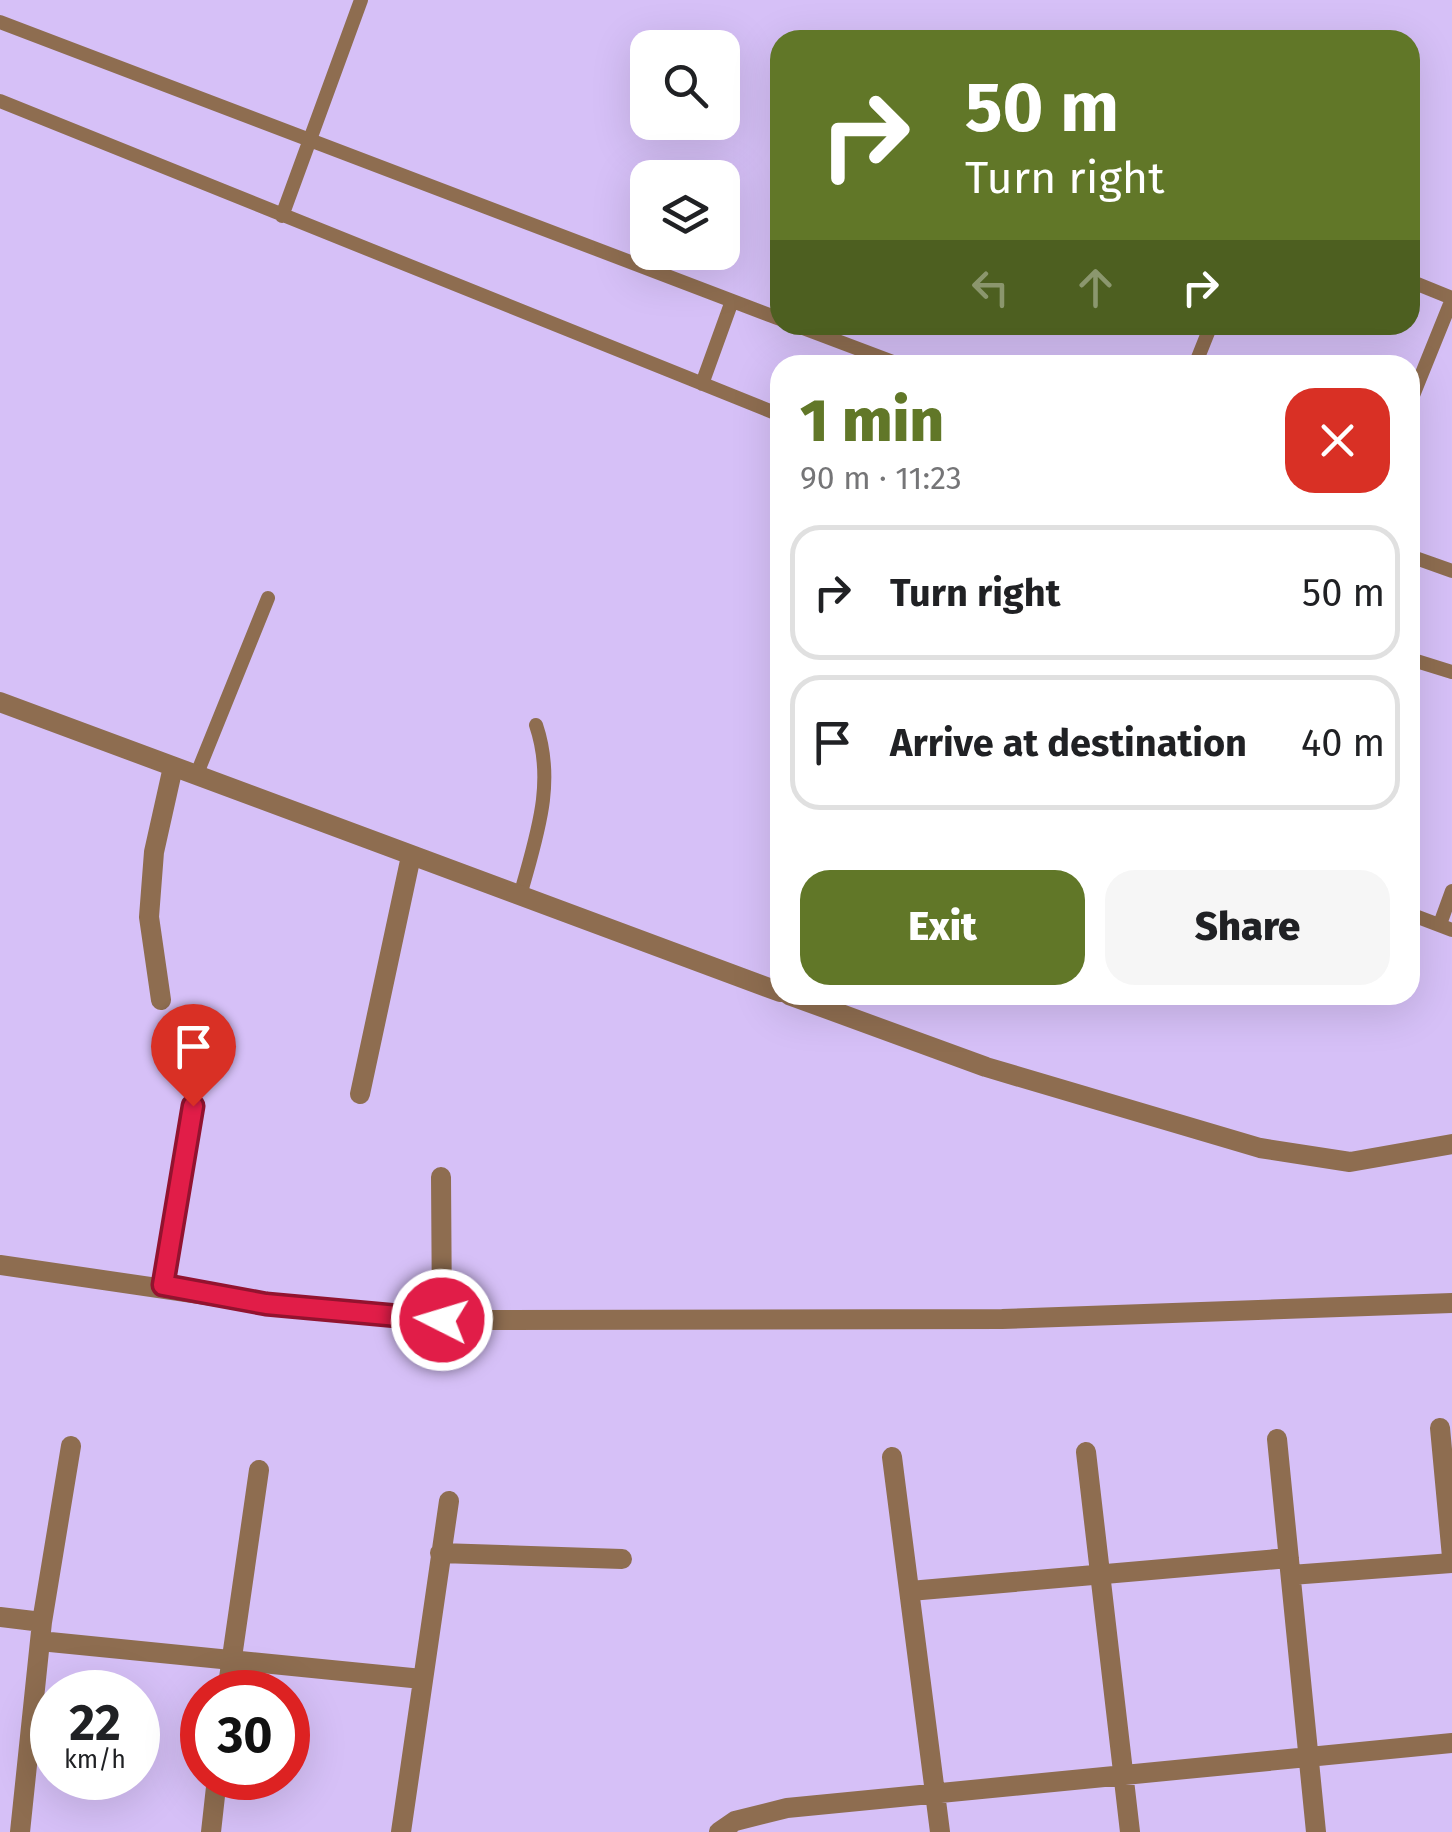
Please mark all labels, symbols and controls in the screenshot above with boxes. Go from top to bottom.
map controls [630,30,740,270]
button: search [630,30,740,140]
text: 50 m [965,66,1119,150]
icon: right [800,70,930,200]
text: Turn right [965,151,1164,205]
button: layers [630,160,740,270]
icon: left [963,260,1018,315]
icon: ahead [1068,260,1123,315]
icon: right [1173,260,1228,315]
text: 1 min [800,385,944,457]
button: close [1285,388,1390,493]
text: 90 m · 11:23 [800,459,962,497]
icon: right [805,565,860,620]
text: Turn right [890,570,1060,616]
text: 50 m [1302,570,1385,616]
icon: arrive [805,715,860,770]
text: Arrive at destination [890,720,1247,766]
text: 40 m [1301,720,1385,766]
button: Exit [800,870,1085,985]
button: Share [1105,870,1390,985]
pin [151,1004,236,1107]
icon: arrive [166,1019,221,1074]
position arrow [390,1268,494,1372]
speed limit sign: 30 [180,1670,310,1800]
text: 22 [69,1693,121,1753]
text: km/h [64,1745,126,1775]

